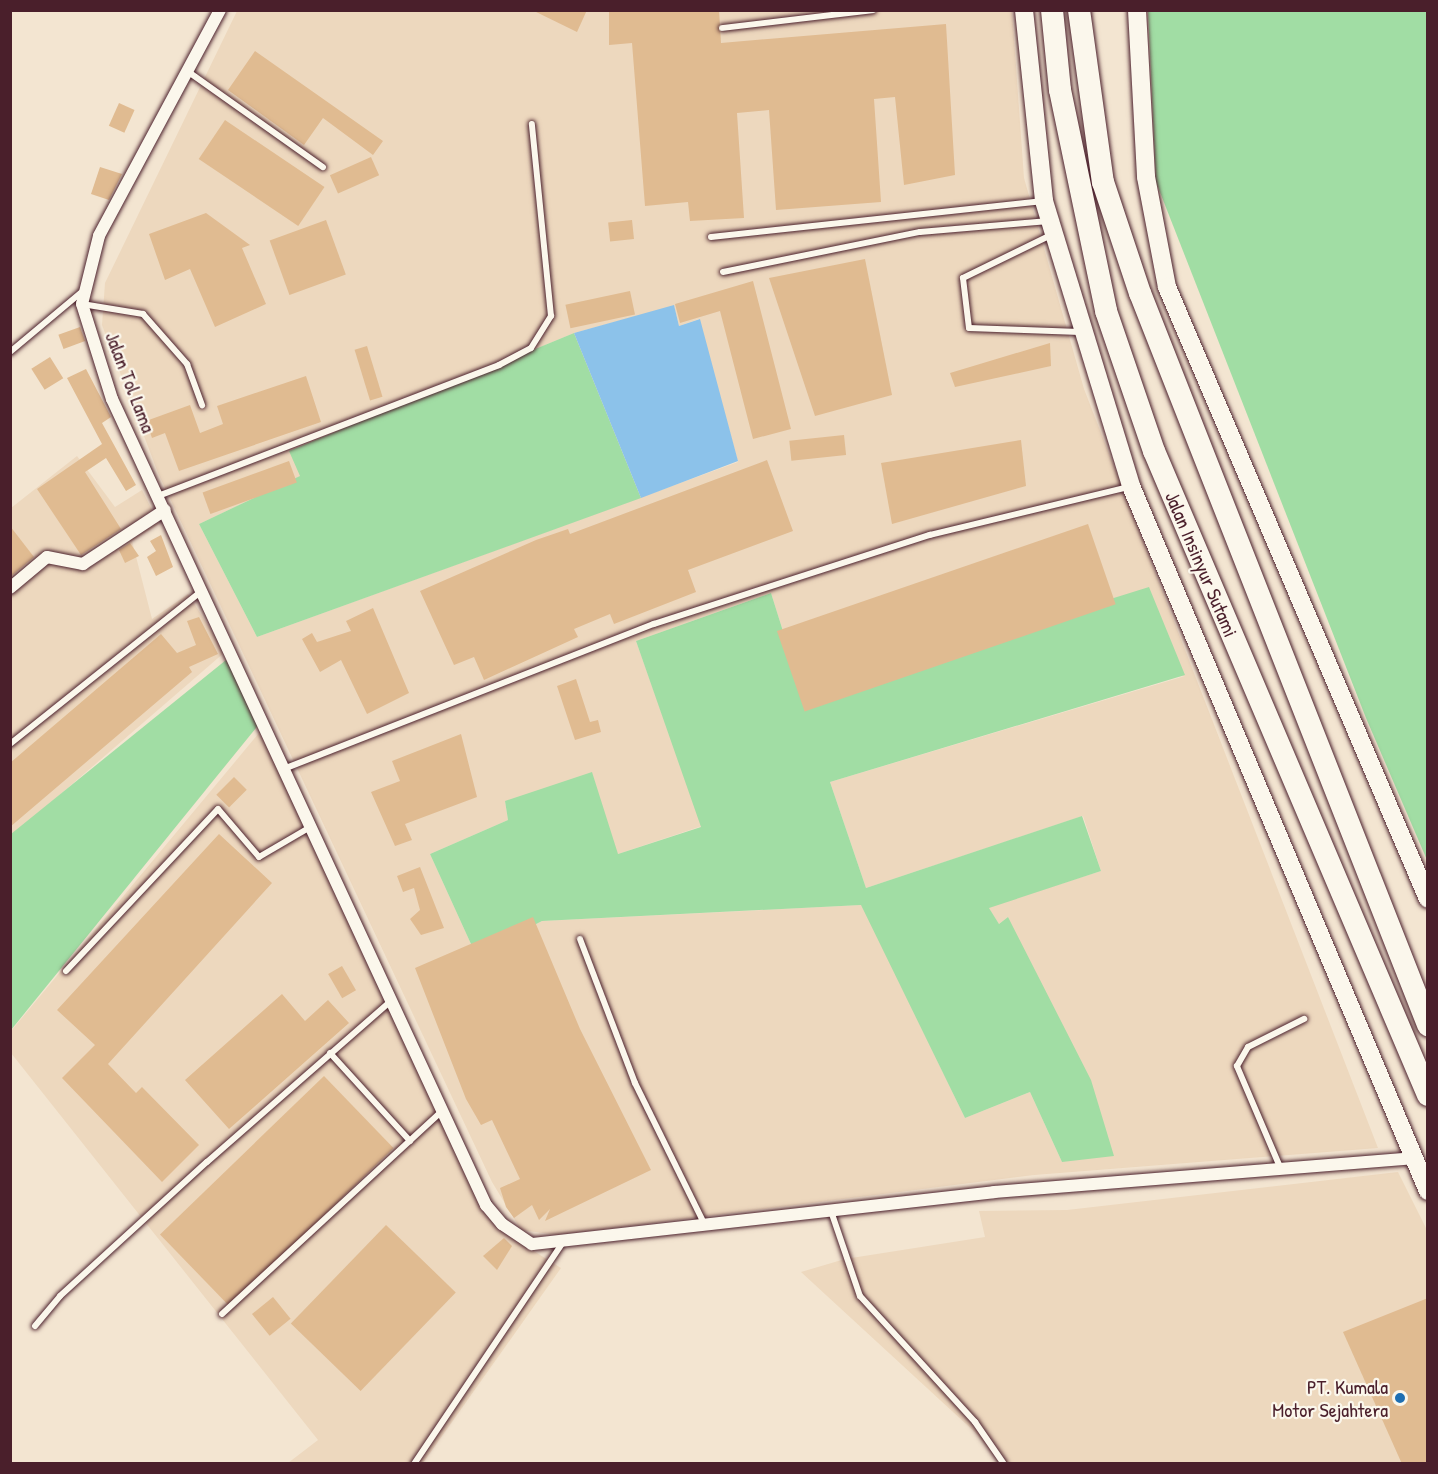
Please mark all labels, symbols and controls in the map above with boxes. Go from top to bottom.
street label: Jalan Tol Lama [101,328,161,436]
street label: Jalan Insinyur Sutami [1161,488,1243,640]
place label: PT. Kumala Motor Sejahtera [1272,1374,1388,1421]
marker: PT. Kumala Motor Sejahtera [1393,1391,1407,1405]

